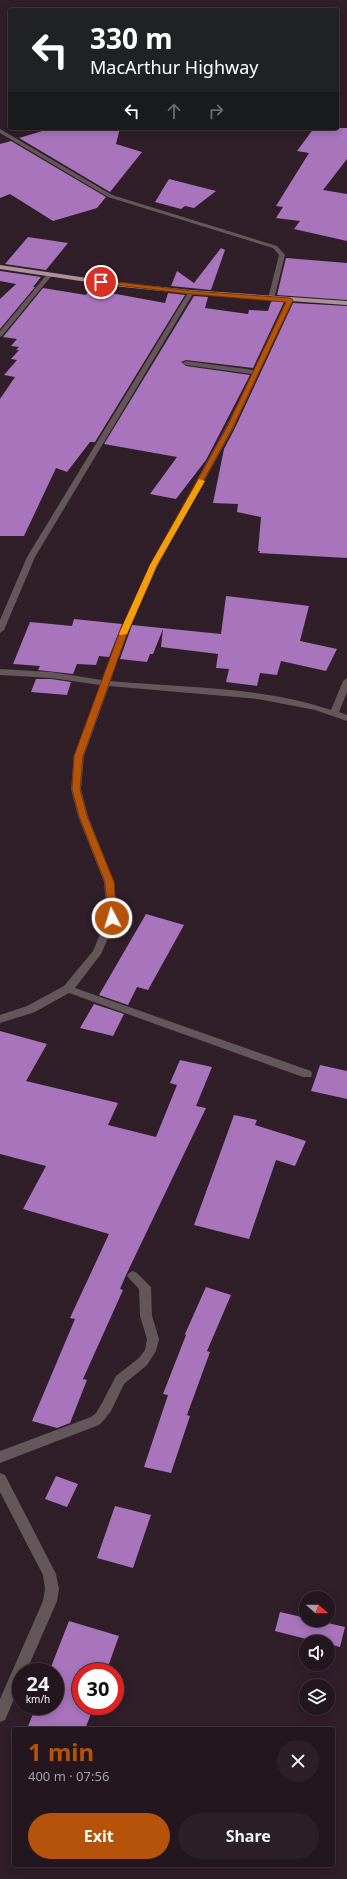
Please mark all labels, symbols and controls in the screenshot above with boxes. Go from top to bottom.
text: 330 m [90,19,173,57]
icon: left [24,24,76,76]
text: MacArthur Highway [90,55,258,79]
icon: left [121,100,143,122]
icon: ahead [163,100,185,122]
icon: right [205,100,227,122]
pin [84,265,118,299]
icon: arrive [90,271,112,293]
position arrow [91,897,133,939]
north arrow [299,1591,335,1627]
map controls [299,1591,335,1715]
button: sound [299,1635,335,1671]
speed limit sign: 30 [72,1663,124,1715]
text: 24 [27,1670,49,1697]
button: layers [299,1679,335,1715]
text: km/h [26,1692,50,1706]
text: 1 min [28,1735,94,1768]
button: close [277,1740,319,1782]
text: 400 m · 07:56 [28,1767,109,1785]
button: Exit [28,1813,170,1859]
button: Share [178,1813,319,1859]

